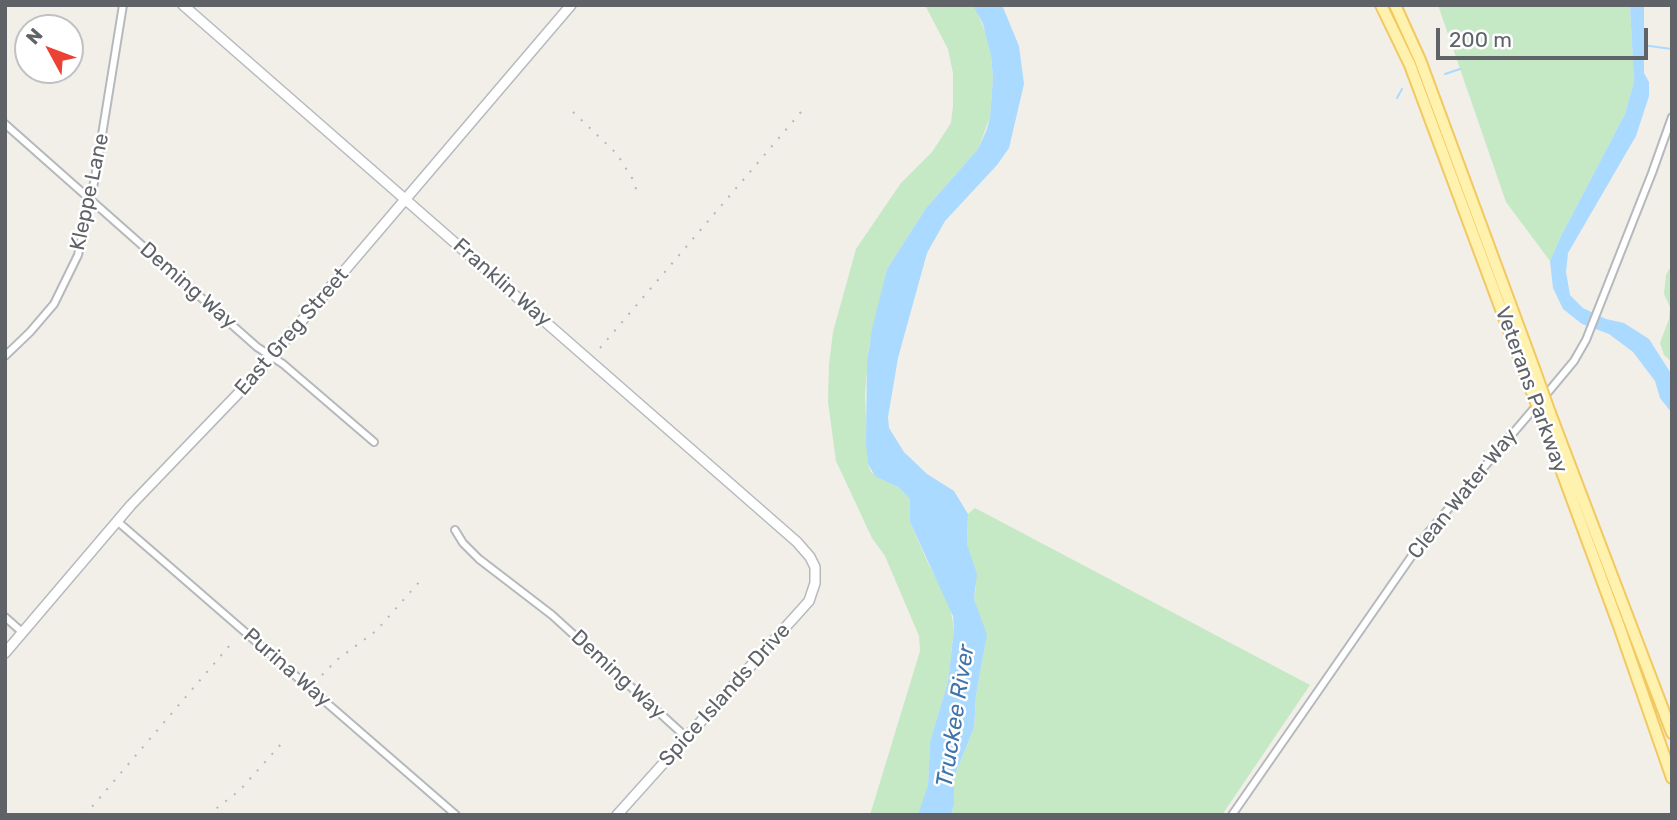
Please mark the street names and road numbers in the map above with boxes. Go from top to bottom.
street label: Kleppe Lane [65,131,115,253]
street label: Franklin Way [448,233,556,333]
street label: Deming Way [135,237,241,335]
street label: East Greg Street [230,263,354,401]
street label: Veterans Parkway [1489,303,1573,477]
street label: Clean Water Way [1403,424,1523,564]
street label: Spice Islands Drive [654,618,796,772]
street label: Purina Way [238,623,336,713]
street label: Deming Way [566,625,670,725]

